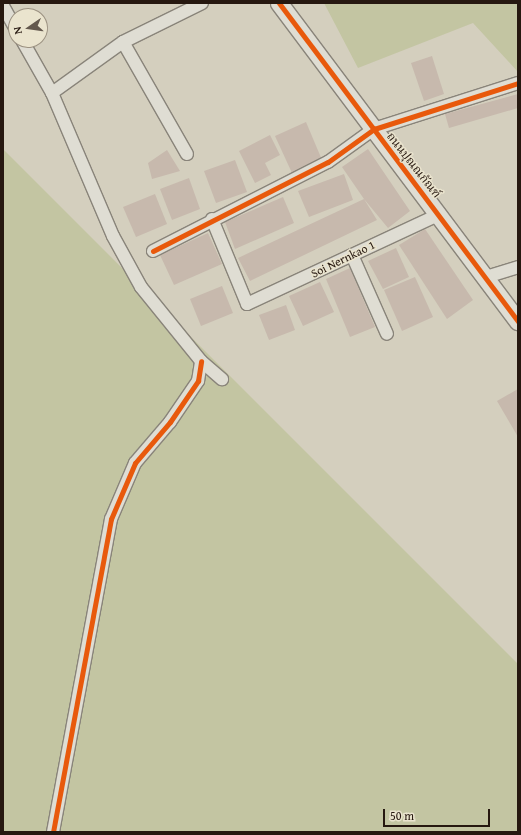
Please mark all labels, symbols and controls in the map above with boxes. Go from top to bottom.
north arrow [8,8,48,48]
text: N [9,25,26,36]
street label: ถนนปุณณกัณฑ์ [384,129,444,201]
street label: Soi Nernkao 1 [309,237,377,281]
scale bar [385,801,492,827]
text: 50 m [390,807,414,824]

